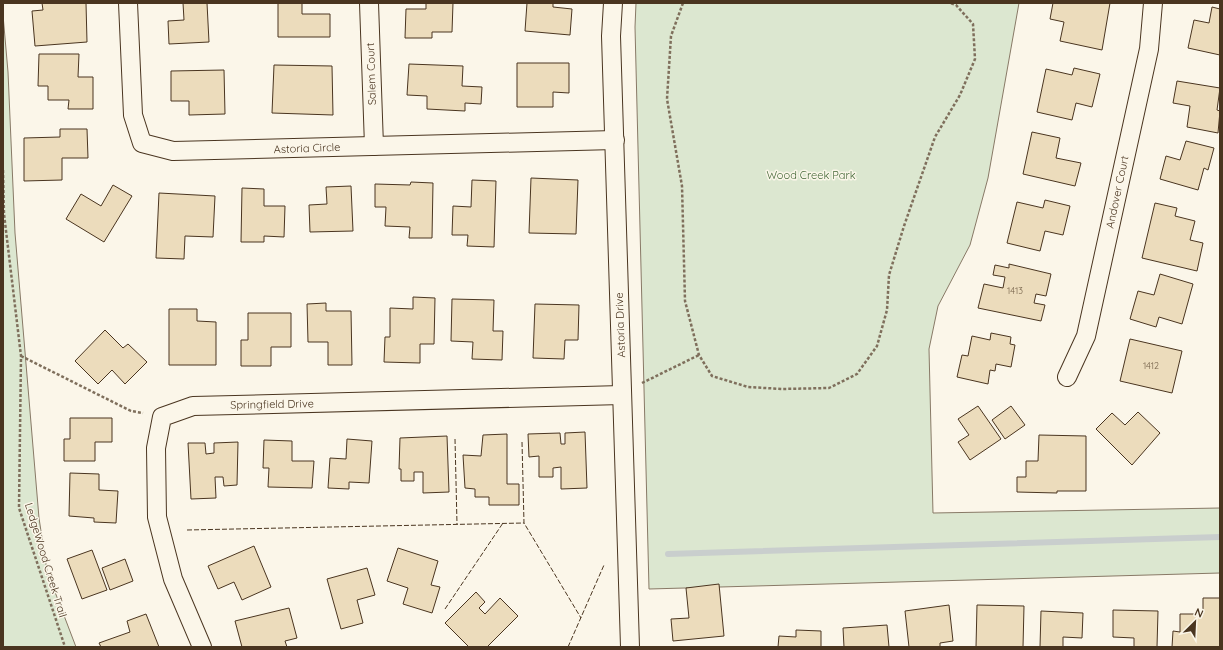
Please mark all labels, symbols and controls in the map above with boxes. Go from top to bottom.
street label: Salem Court [363,42,379,106]
street label: Astoria Circle [273,140,341,156]
street label: Andover Court [1102,154,1132,230]
park label: Wood Creek Park [766,168,856,182]
house number: 1413 [1007,285,1023,296]
street label: Astoria Drive [612,292,628,358]
house number: 1412 [1143,360,1159,371]
street label: Springfield Drive [230,396,314,412]
street label: LedgeWood Creek Trail [22,501,70,619]
north arrow [1175,602,1215,642]
text: N [1193,605,1206,621]

